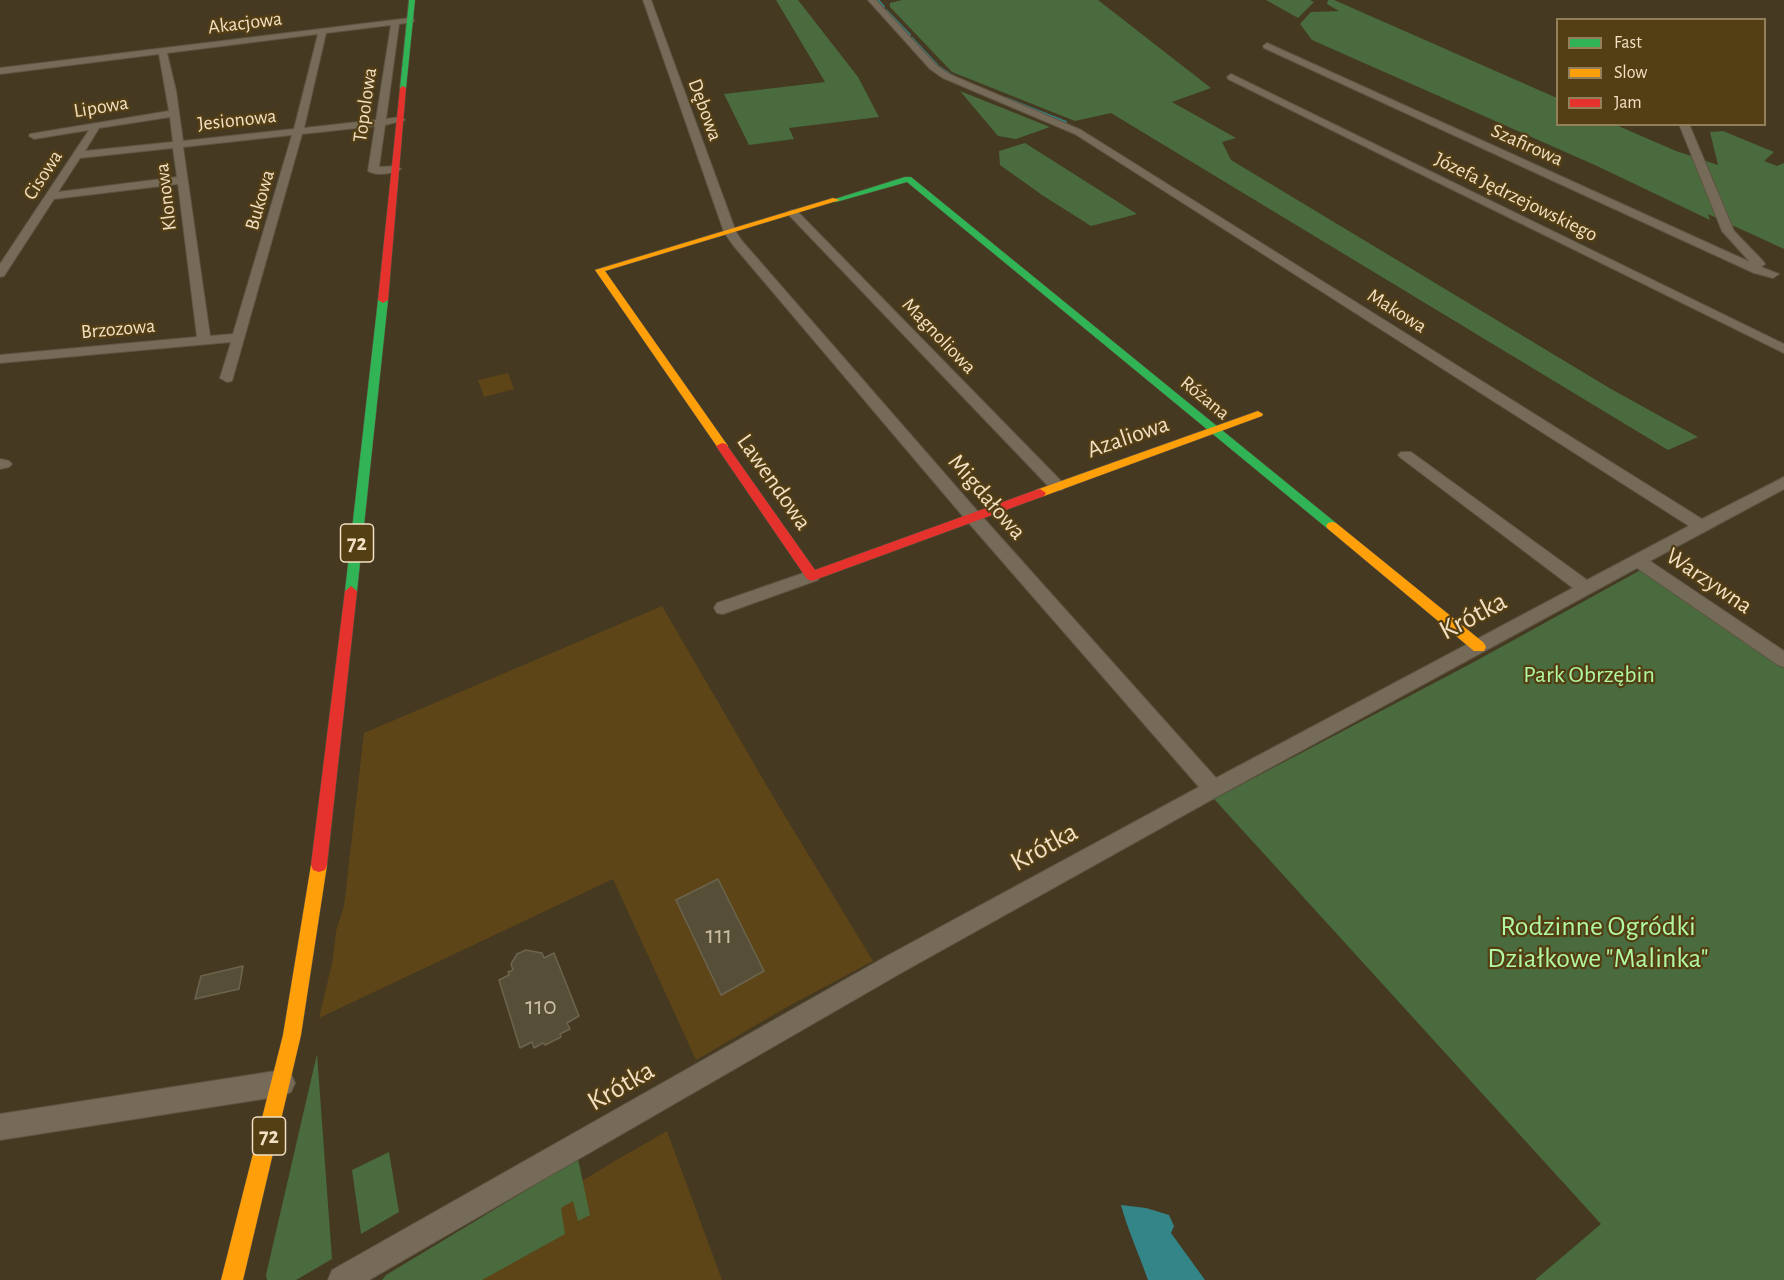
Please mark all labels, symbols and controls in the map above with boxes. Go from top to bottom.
street label: Akacjowa [207,7,283,39]
legend [1556,18,1766,126]
text: Fast [1614,34,1642,52]
text: Slow [1614,64,1647,82]
street label: Topolowa [348,66,382,144]
street label: Dębowa [683,76,727,144]
street label: Lipowa [72,91,130,123]
text: Jam [1614,94,1642,112]
street label: Jesionowa [196,104,278,136]
street label: Szafirowa [1487,119,1567,171]
street label: Cisowa [18,146,68,204]
street label: Józefa Jędrzejowskiego [1431,147,1601,247]
street label: Klonowa [150,162,182,232]
street label: Bukowa [240,167,280,233]
street label: Makowa [1363,283,1431,339]
street label: Magnoliowa [897,293,981,379]
street label: Brzozowa [80,314,156,344]
street label: Różana [1175,371,1235,425]
street label: Azaliowa [1083,410,1173,464]
street label: Lawendowa [730,428,818,536]
street label: Migdałowa [942,448,1032,546]
road number: 72 [340,524,374,562]
street label: Warzywna [1660,542,1758,620]
street label: Krótka [1433,584,1513,648]
park label: Park Obrzębin [1523,661,1655,689]
street label: Krótka [1004,815,1084,879]
park label: Rodzinne Ogródki Działkowe "Malinka" [1487,910,1709,976]
house number: 111 [706,919,732,951]
house number: 110 [525,990,557,1022]
street label: Krótka [581,1053,661,1119]
road number: 72 [252,1117,286,1155]

